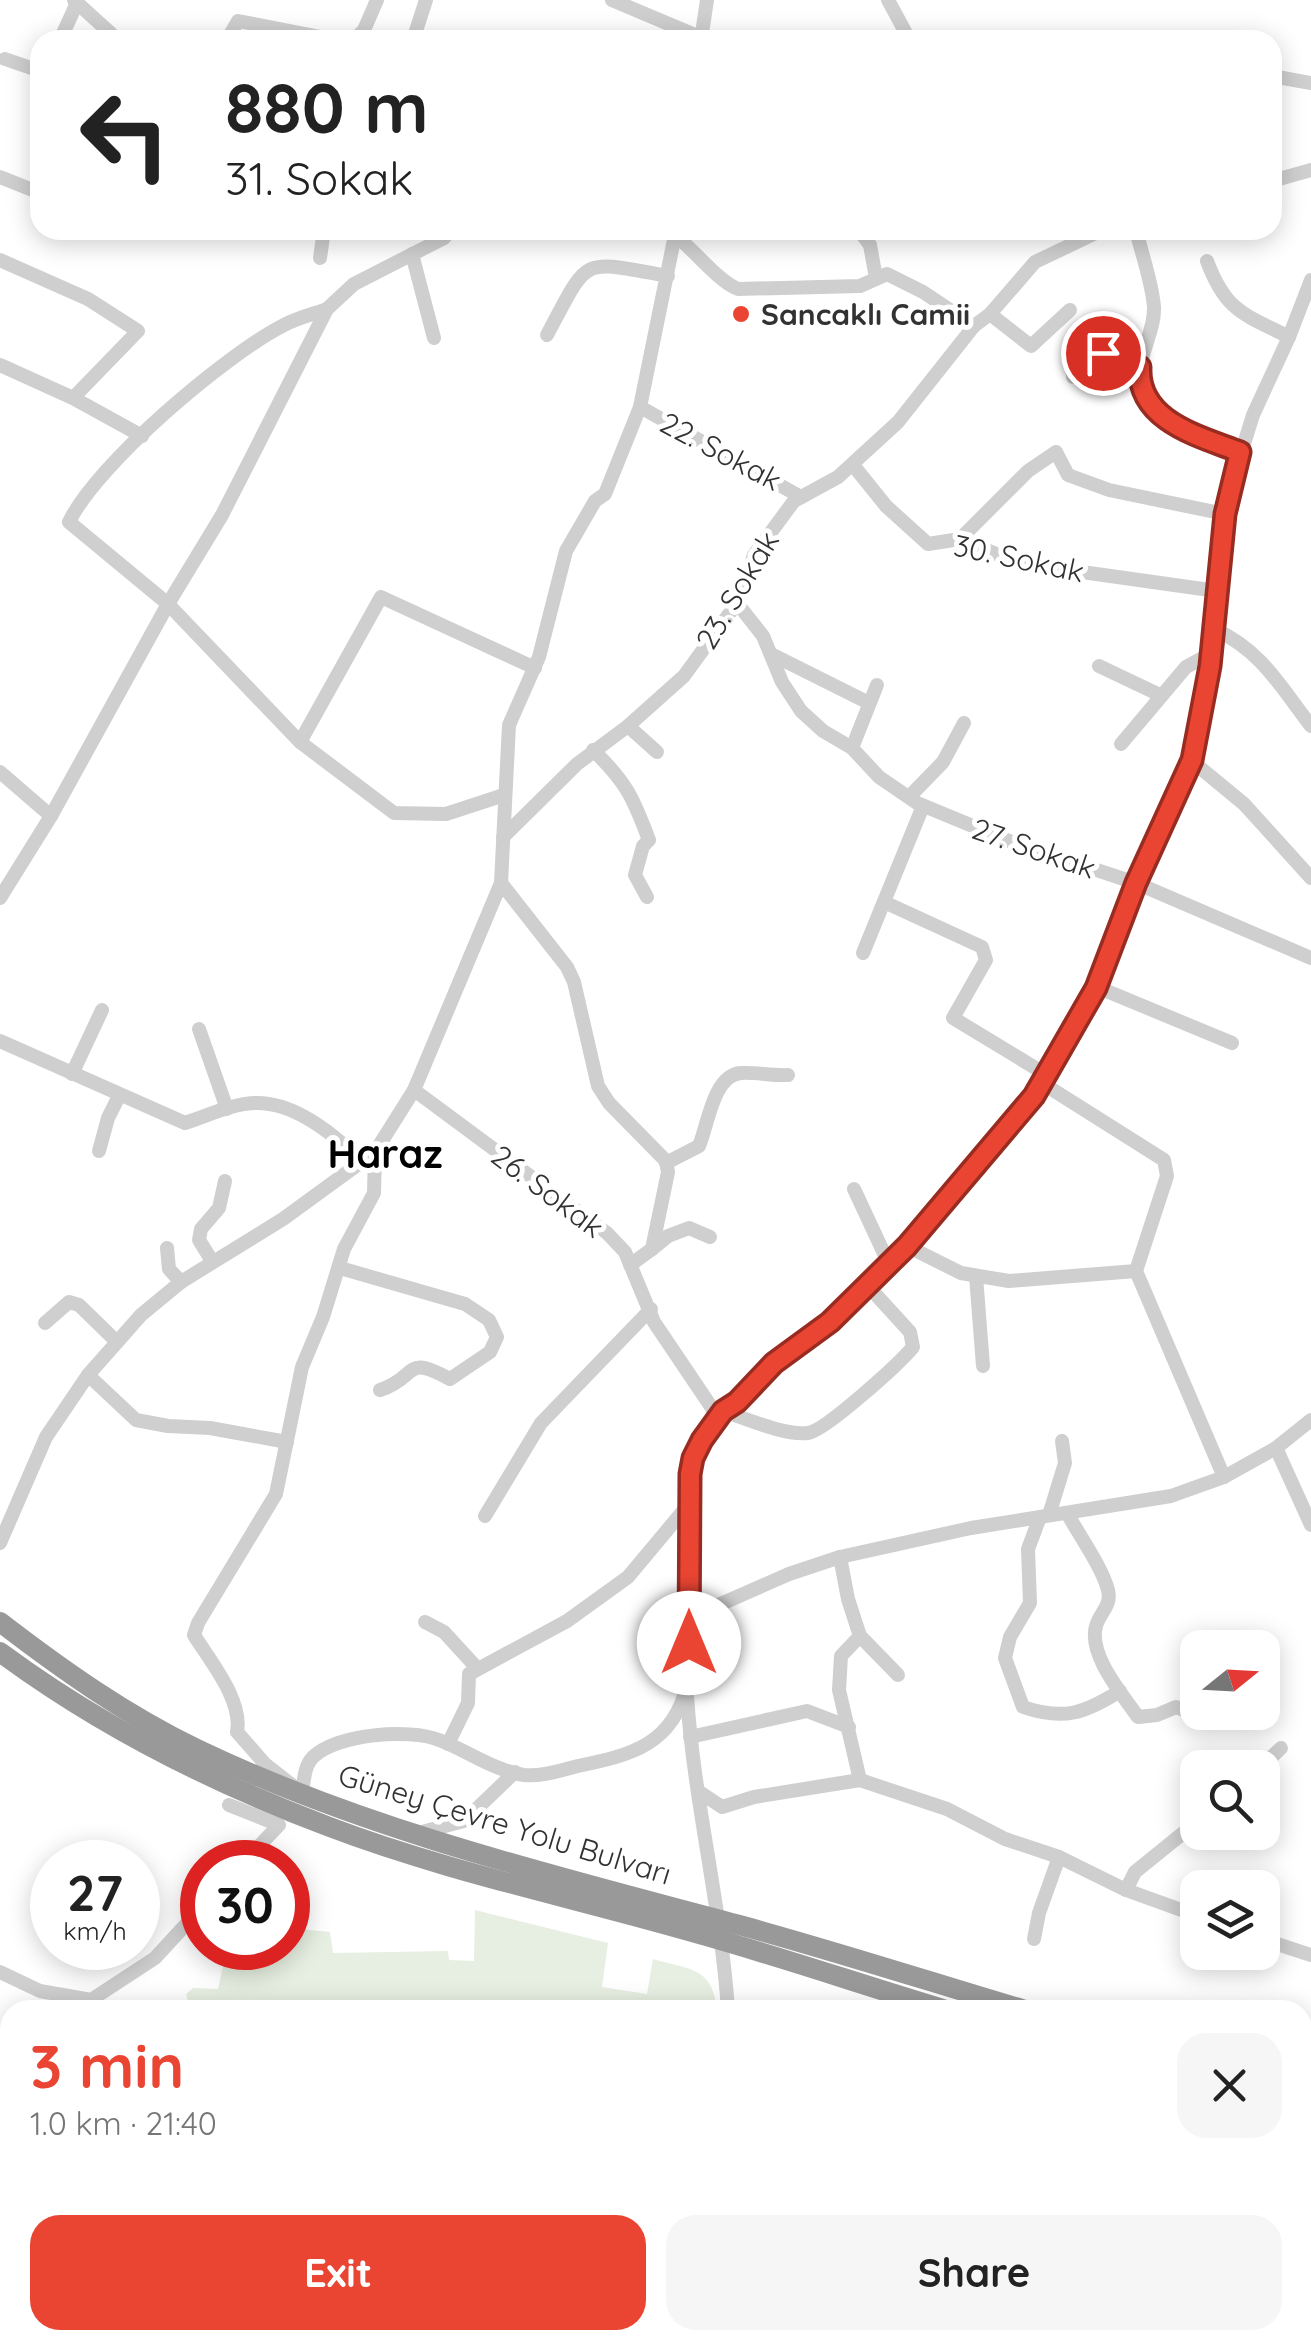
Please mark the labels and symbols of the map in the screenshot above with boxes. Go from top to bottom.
place label: Sancaklı Camii [761,295,970,333]
marker: Sancaklı Camii [730,303,752,325]
pin [1061,311,1146,396]
street label: 22. Sokak [654,403,788,499]
street label: 23. Sokak [687,524,787,656]
street label: 30. Sokak [950,526,1088,590]
street label: 27. Sokak [967,809,1101,887]
district label: Haraz [327,1128,443,1178]
street label: 26. Sokak [484,1136,612,1246]
position arrow [637,1591,741,1695]
north arrow [1180,1630,1280,1730]
street label: Güney Çevre Yolu Bulvarı [334,1755,676,1893]
speed limit sign: 30 [180,1840,310,1970]

